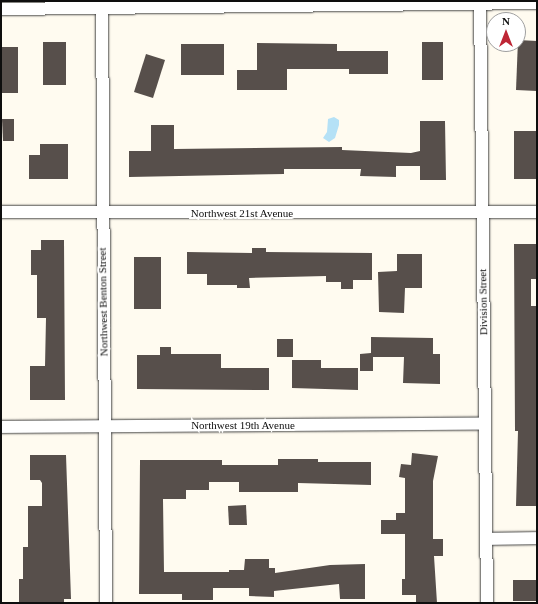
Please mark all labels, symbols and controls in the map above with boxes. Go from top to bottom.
north arrow [486,12,526,52]
text: N [502,15,510,27]
street label: Northwest 21st Avenue [190,206,294,220]
street label: Northwest Benton Street [95,248,111,356]
street label: Division Street [476,269,490,335]
street label: Northwest 19th Avenue [191,418,295,432]

